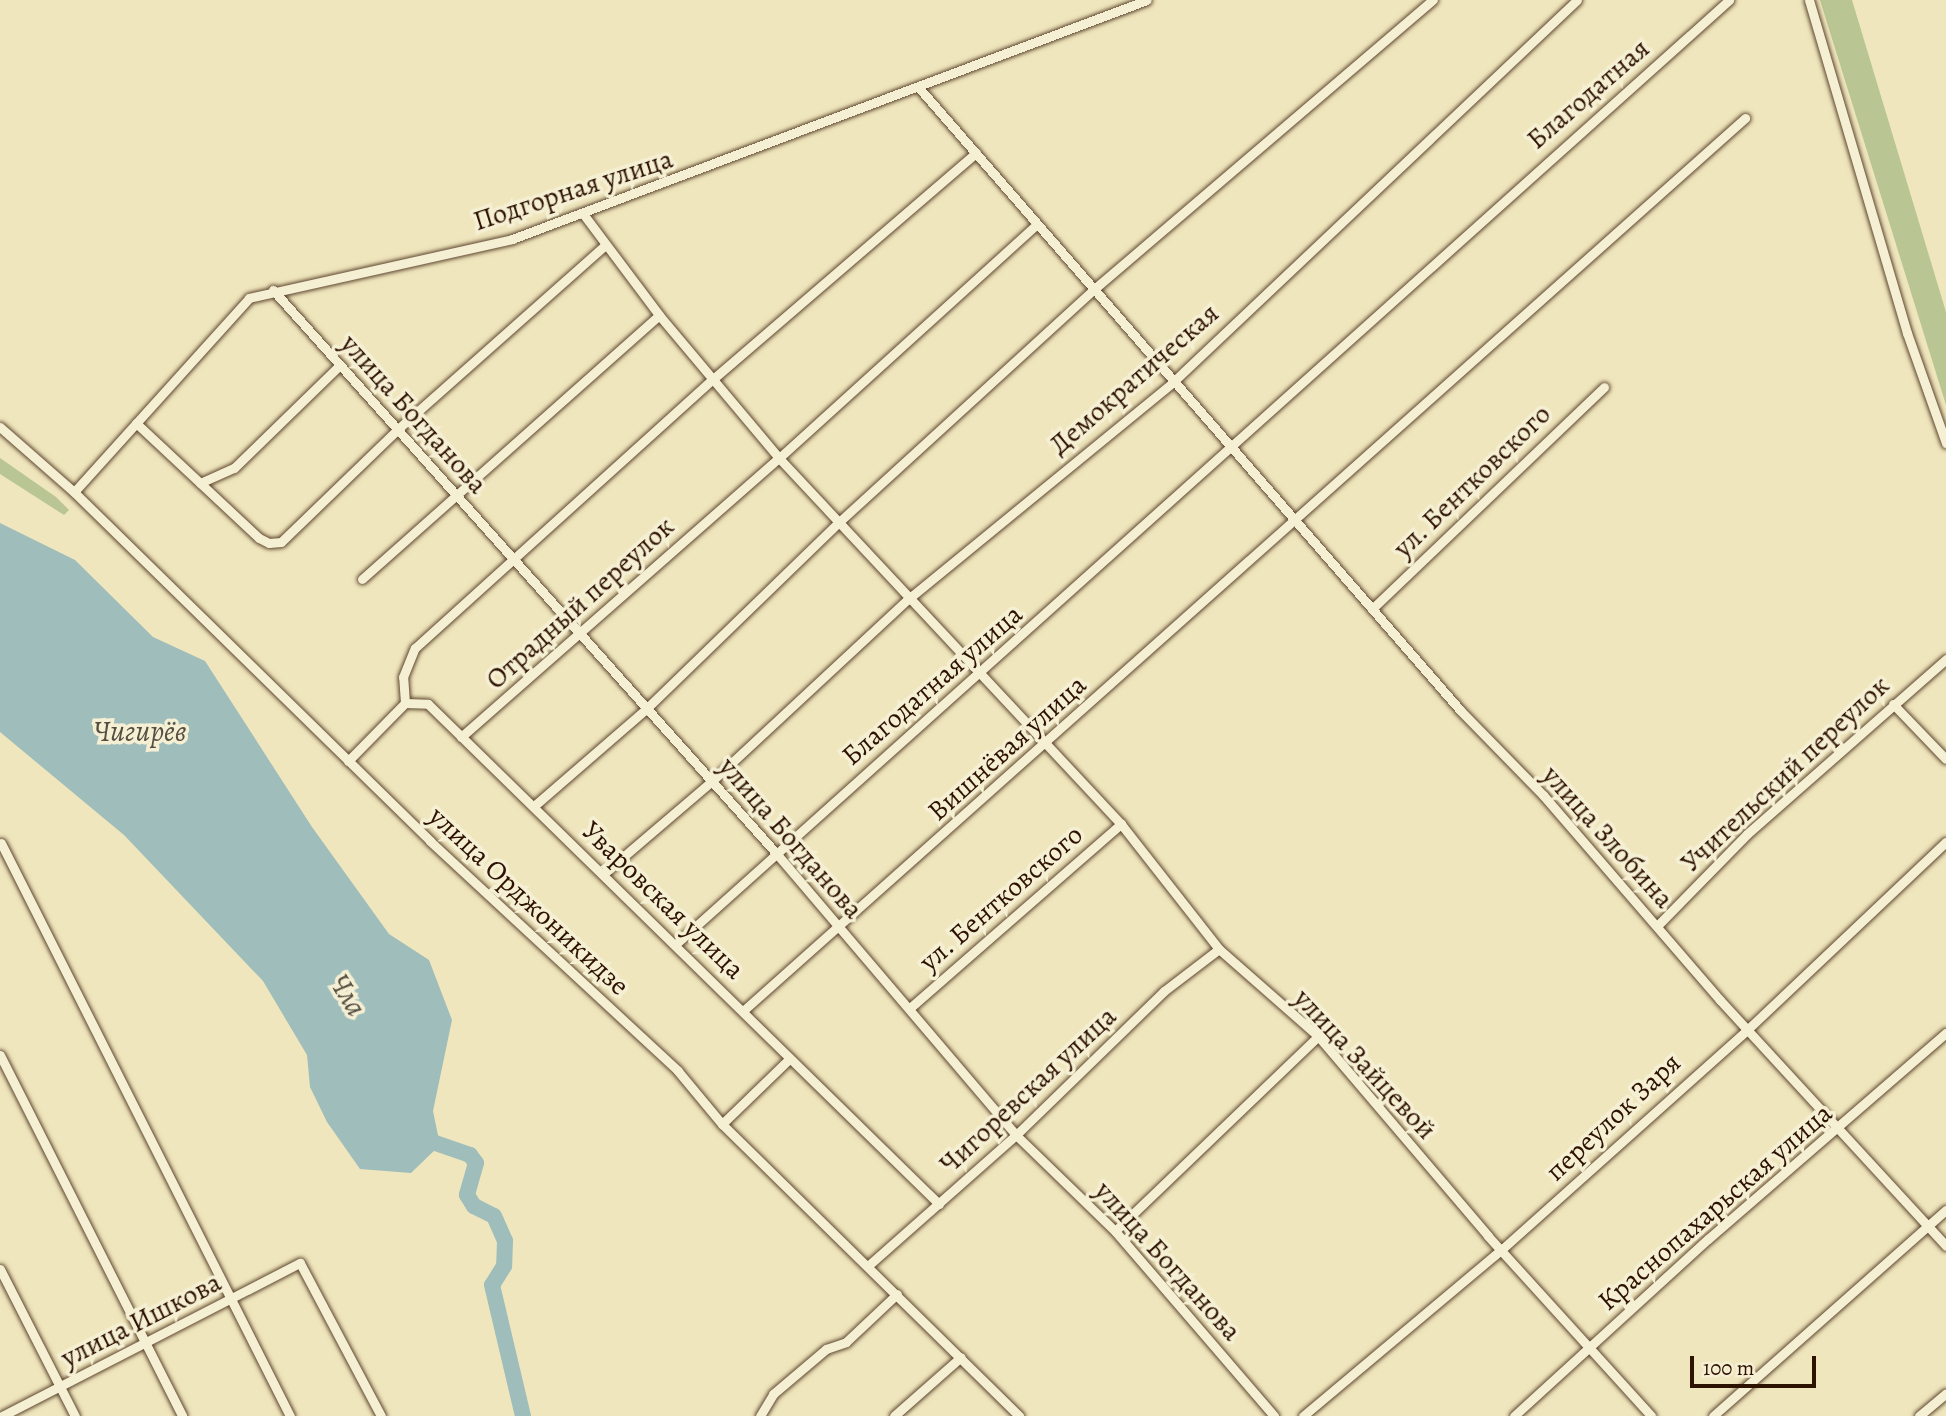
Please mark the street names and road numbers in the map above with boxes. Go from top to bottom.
street label: Благодатная [1520,32,1656,156]
street label: Подгорная улица [469,142,677,238]
street label: Демократическая [1042,296,1226,462]
street label: улица Богданова [334,327,494,501]
street label: ул. Бентковского [1386,397,1558,565]
street label: Отрадный переулок [479,510,681,696]
street label: Благодатная улица [835,597,1029,773]
street label: Вишнёвая улица [921,668,1093,828]
street label: Учительский переулок [1674,669,1896,879]
street label: улица Богданова [712,750,870,926]
street label: улица Злобина [1535,759,1681,915]
street label: улица Орджоникидзе [422,799,636,1003]
street label: Уваровская улица [575,814,751,986]
street label: ул. Бентковского [912,818,1090,978]
street label: улица Зайцевой [1287,982,1443,1146]
street label: Чигоревская улица [933,1000,1123,1180]
street label: переулок Заря [1539,1046,1687,1188]
street label: Краснопахарьская улица [1591,1096,1839,1318]
street label: улица Богданова [1088,1174,1248,1348]
street label: улица Ишкова [55,1265,227,1375]

